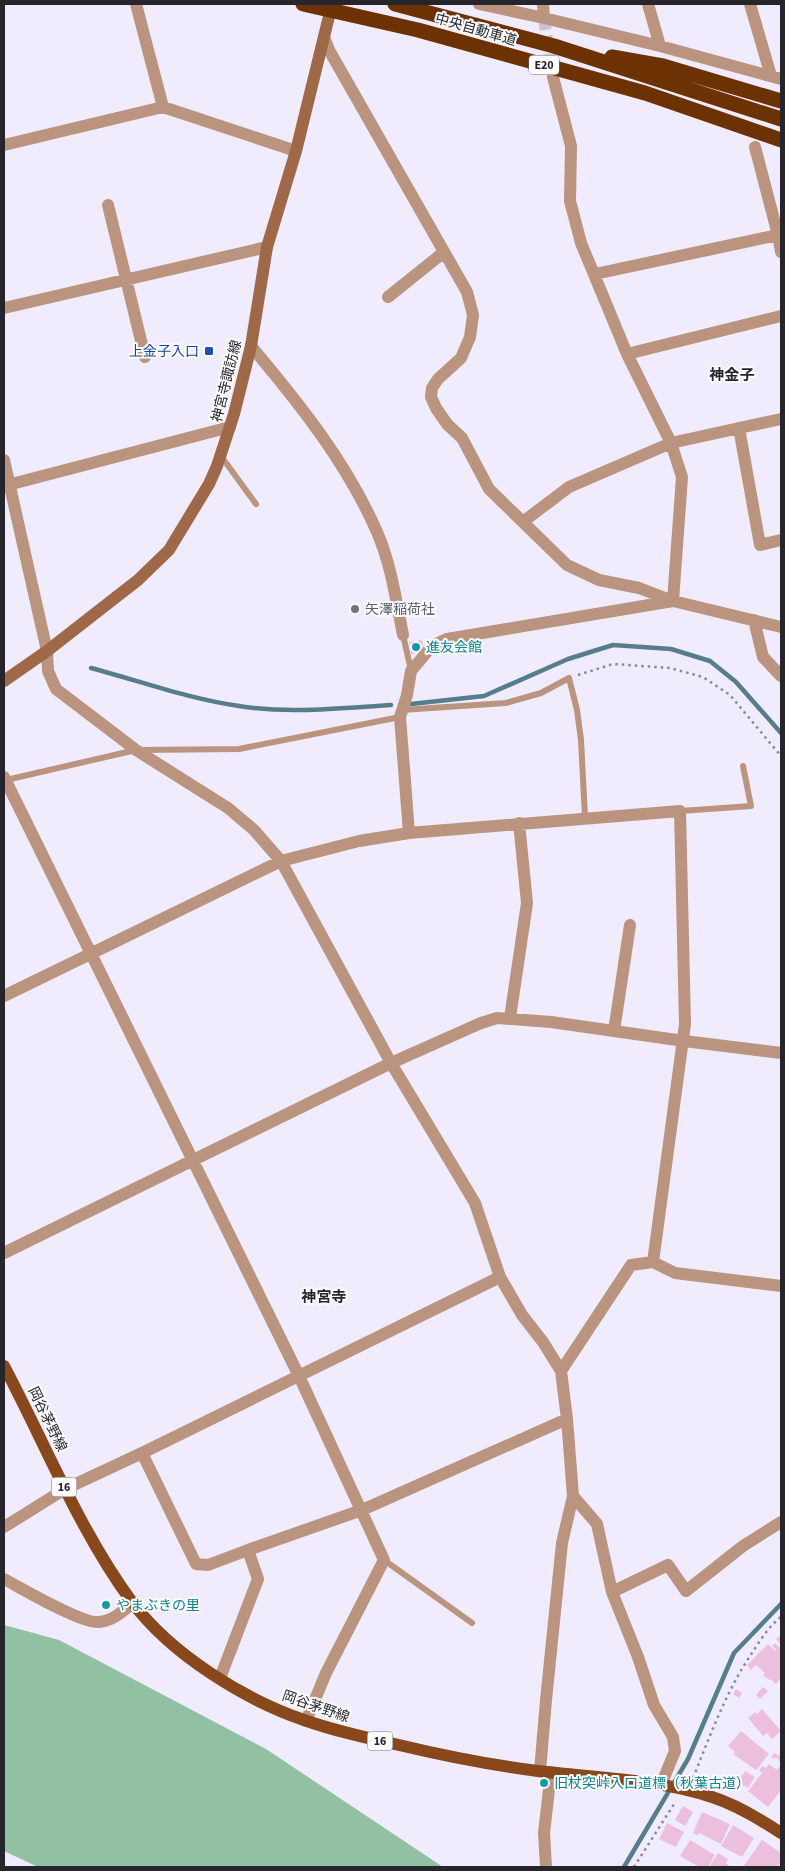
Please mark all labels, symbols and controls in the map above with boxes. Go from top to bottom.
street label: 中央自動車道 [433,9,519,51]
road number: E20 [529,56,559,74]
street label: 神宮寺諏訪線 [207,338,247,424]
place label: 上金子入口 [129,342,199,362]
marker: 上金子入口 [203,345,215,357]
district label: 神金子 [708,365,755,386]
place label: 矢澤稲荷社 [365,600,435,620]
marker: 矢澤稲荷社 [349,603,361,615]
place label: 進友会館 [426,638,482,658]
marker: 進友会館 [410,641,422,653]
district label: 神宮寺 [300,1287,347,1308]
street label: 岡谷茅野線 [23,1384,71,1455]
road number: 16 [52,1478,76,1496]
place label: やまぶきの里 [116,1596,200,1616]
marker: やまぶきの里 [100,1599,112,1611]
street label: 岡谷茅野線 [279,1686,352,1728]
road number: 16 [368,1732,392,1750]
place label: 旧杖突峠入口道標（秋葉古道） [554,1774,750,1794]
marker: 旧杖突峠入口道標（秋葉古道） [538,1777,550,1789]

